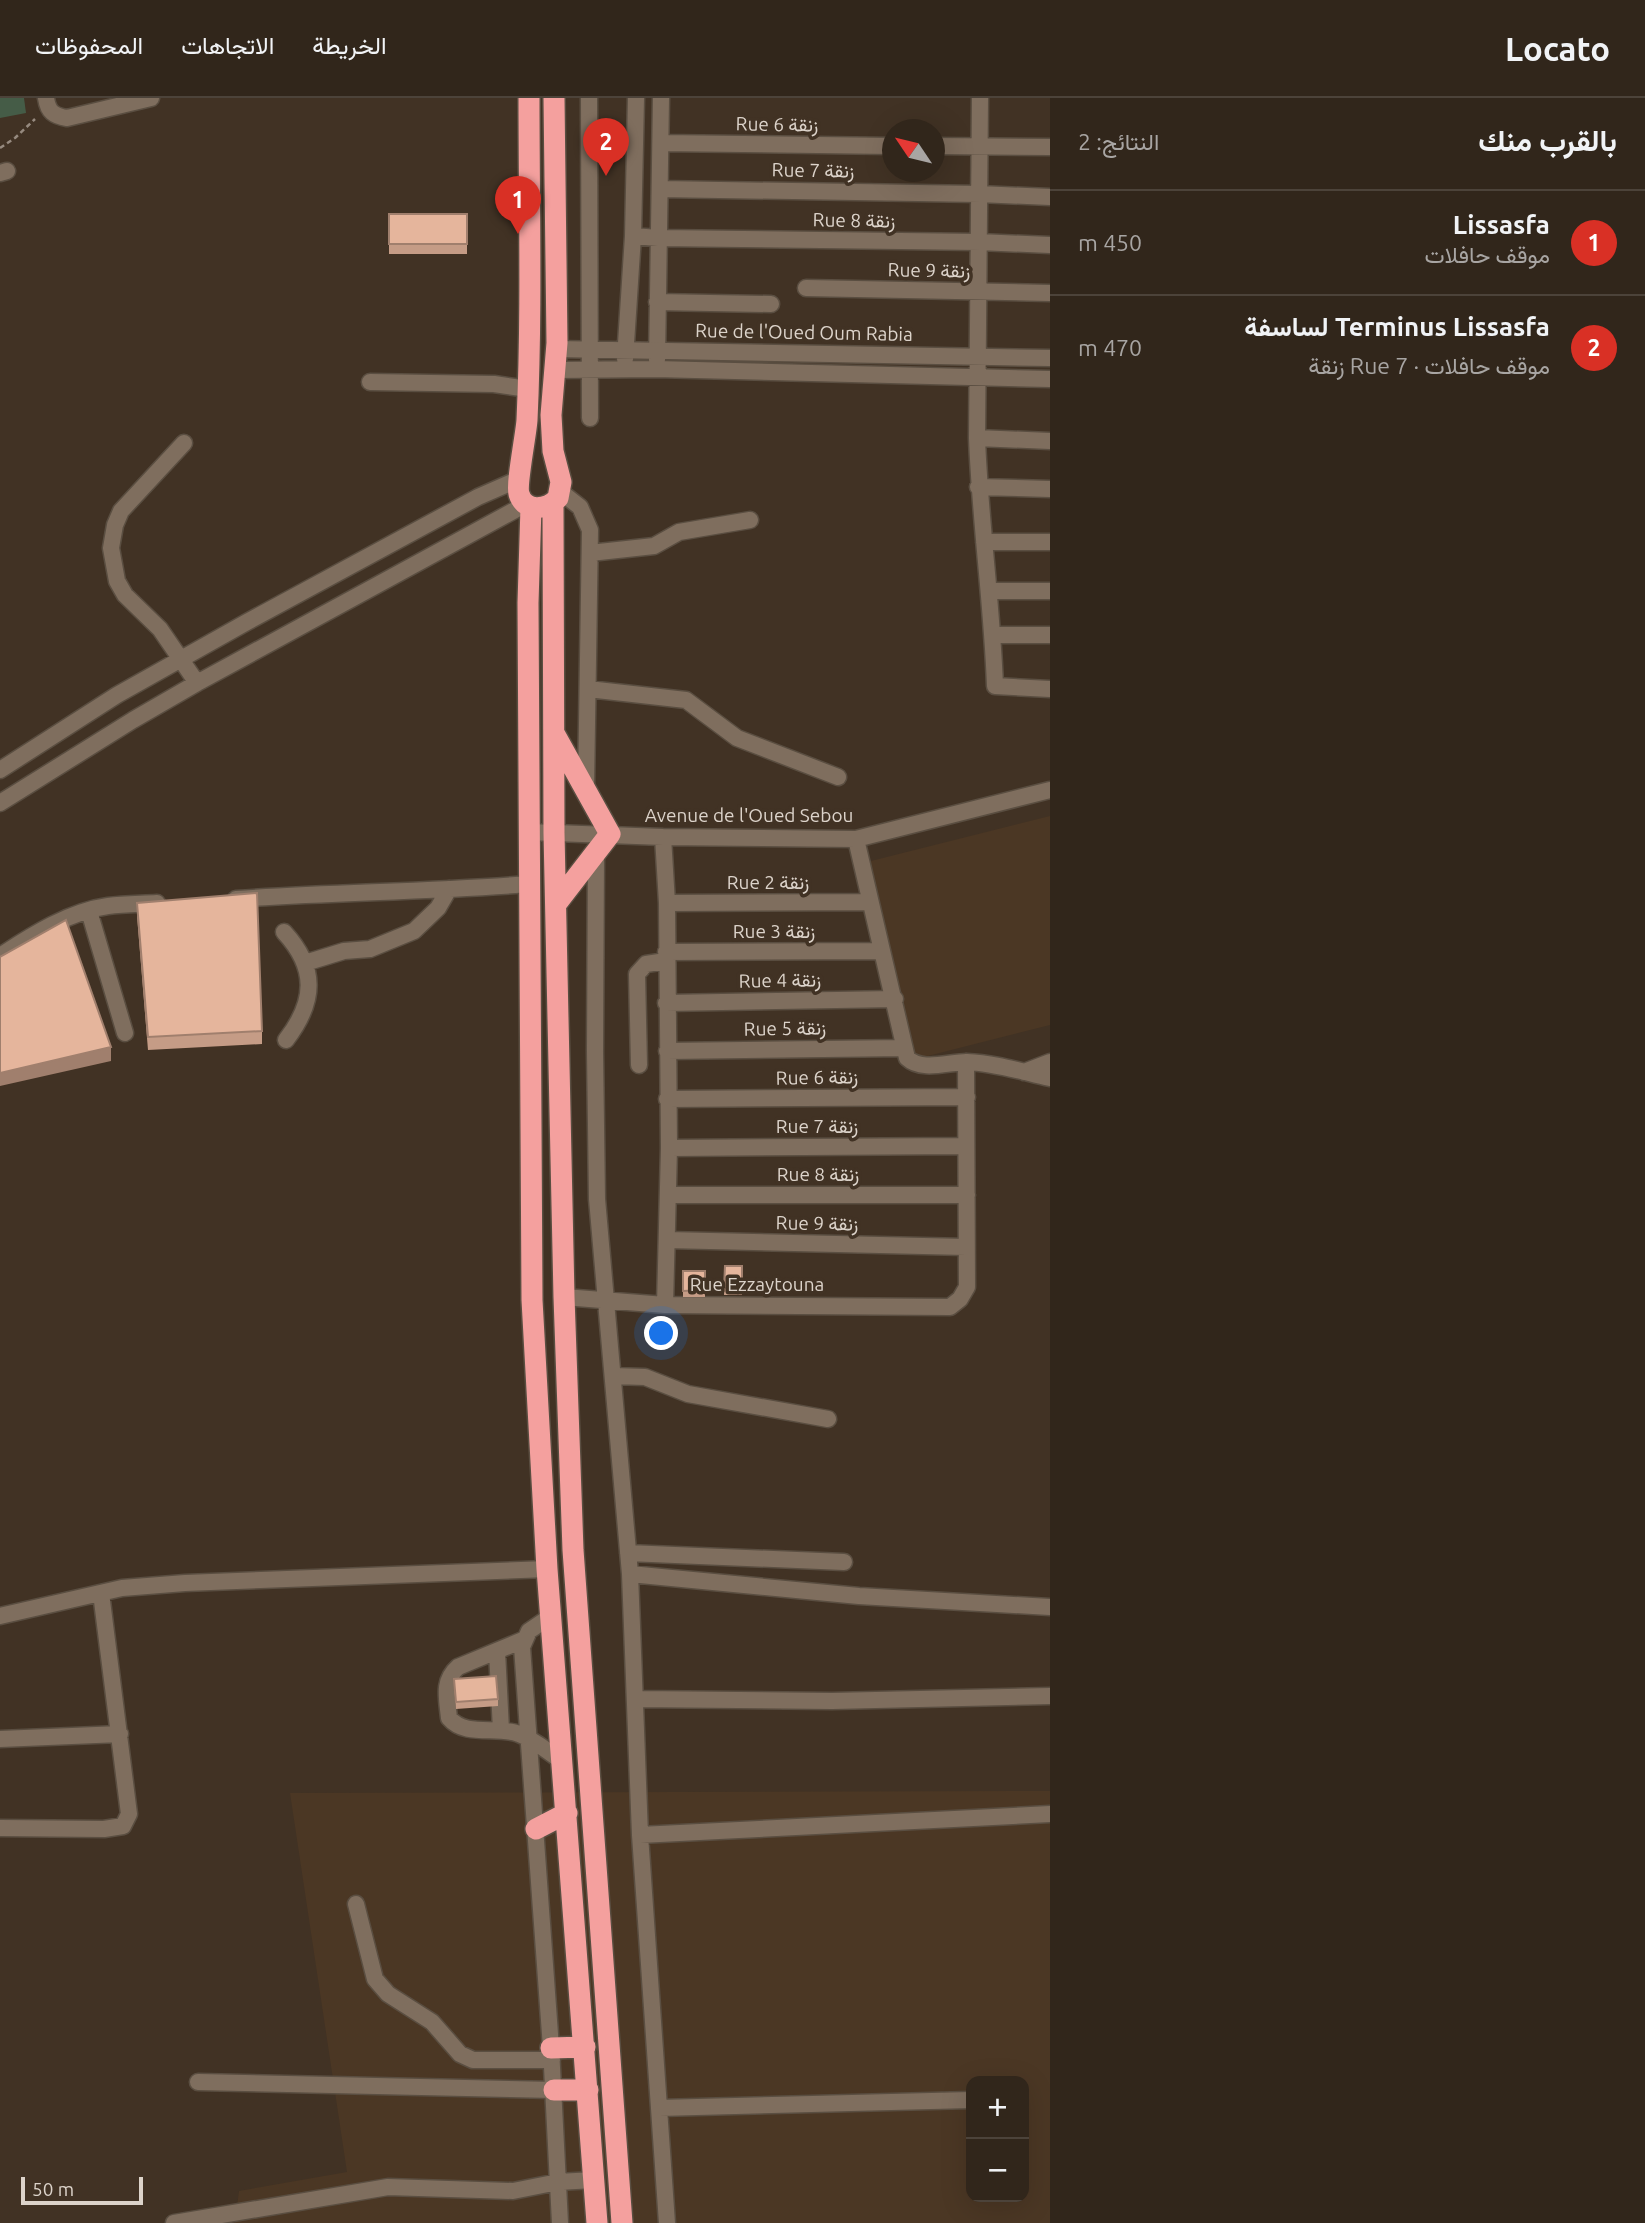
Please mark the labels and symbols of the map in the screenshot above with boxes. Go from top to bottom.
street label: Rue 6 زنقة [736,112,818,137]
pin: 2 [583,118,629,176]
north arrow [882,119,945,182]
street label: Rue 7 زنقة [772,158,854,183]
pin: 1 [495,176,541,234]
street label: Rue 8 زنقة [813,208,895,233]
street label: Rue 9 زنقة [888,258,970,283]
street label: Rue de l'Oued Oum Rabia [695,319,913,345]
street label: Avenue de l'Oued Sebou [645,804,853,826]
street label: Rue 2 زنقة [727,871,809,894]
street label: Rue 3 زنقة [733,920,815,943]
street label: Rue 4 زنقة [739,968,821,993]
street label: Rue 5 زنقة [744,1016,826,1041]
street label: Rue 6 زنقة [776,1065,858,1090]
street label: Rue 7 زنقة [776,1115,858,1138]
street label: Rue 8 زنقة [777,1163,859,1186]
street label: Rue 9 زنقة [776,1211,858,1236]
street label: Rue Ezzaytouna [690,1273,824,1295]
your location [644,1316,678,1350]
scale bar [21,2174,144,2206]

